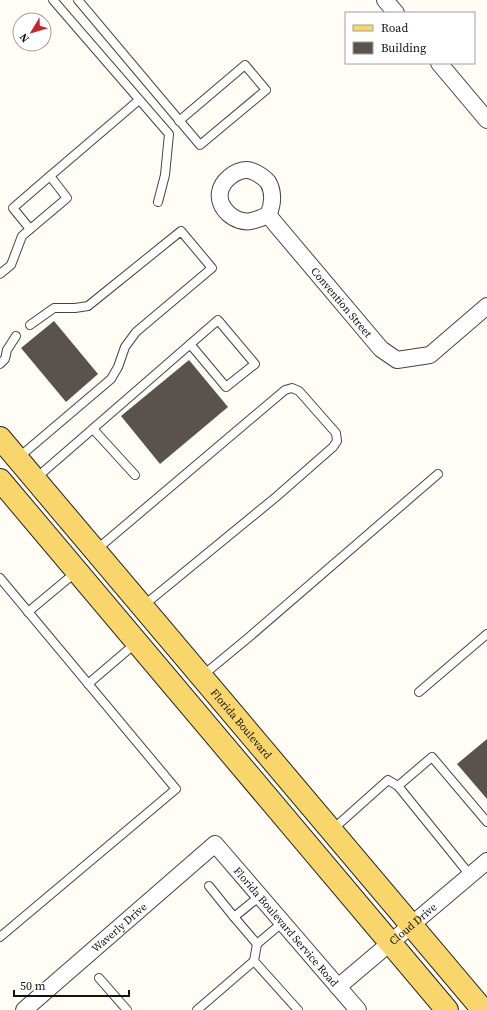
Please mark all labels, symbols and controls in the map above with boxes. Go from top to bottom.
north arrow [12,12,52,52]
legend [345,12,475,64]
text: Road [381,20,408,36]
text: N [16,30,33,46]
text: Building [381,40,426,56]
street label: Convention Street [307,264,375,341]
street label: Florida Boulevard [207,686,275,763]
street label: Florida Boulevard Service Road [230,864,342,991]
street label: Waverly Drive [89,899,151,956]
street label: Cloud Drive [386,899,440,949]
scale bar [14,972,129,998]
text: 50 m [20,978,46,994]

